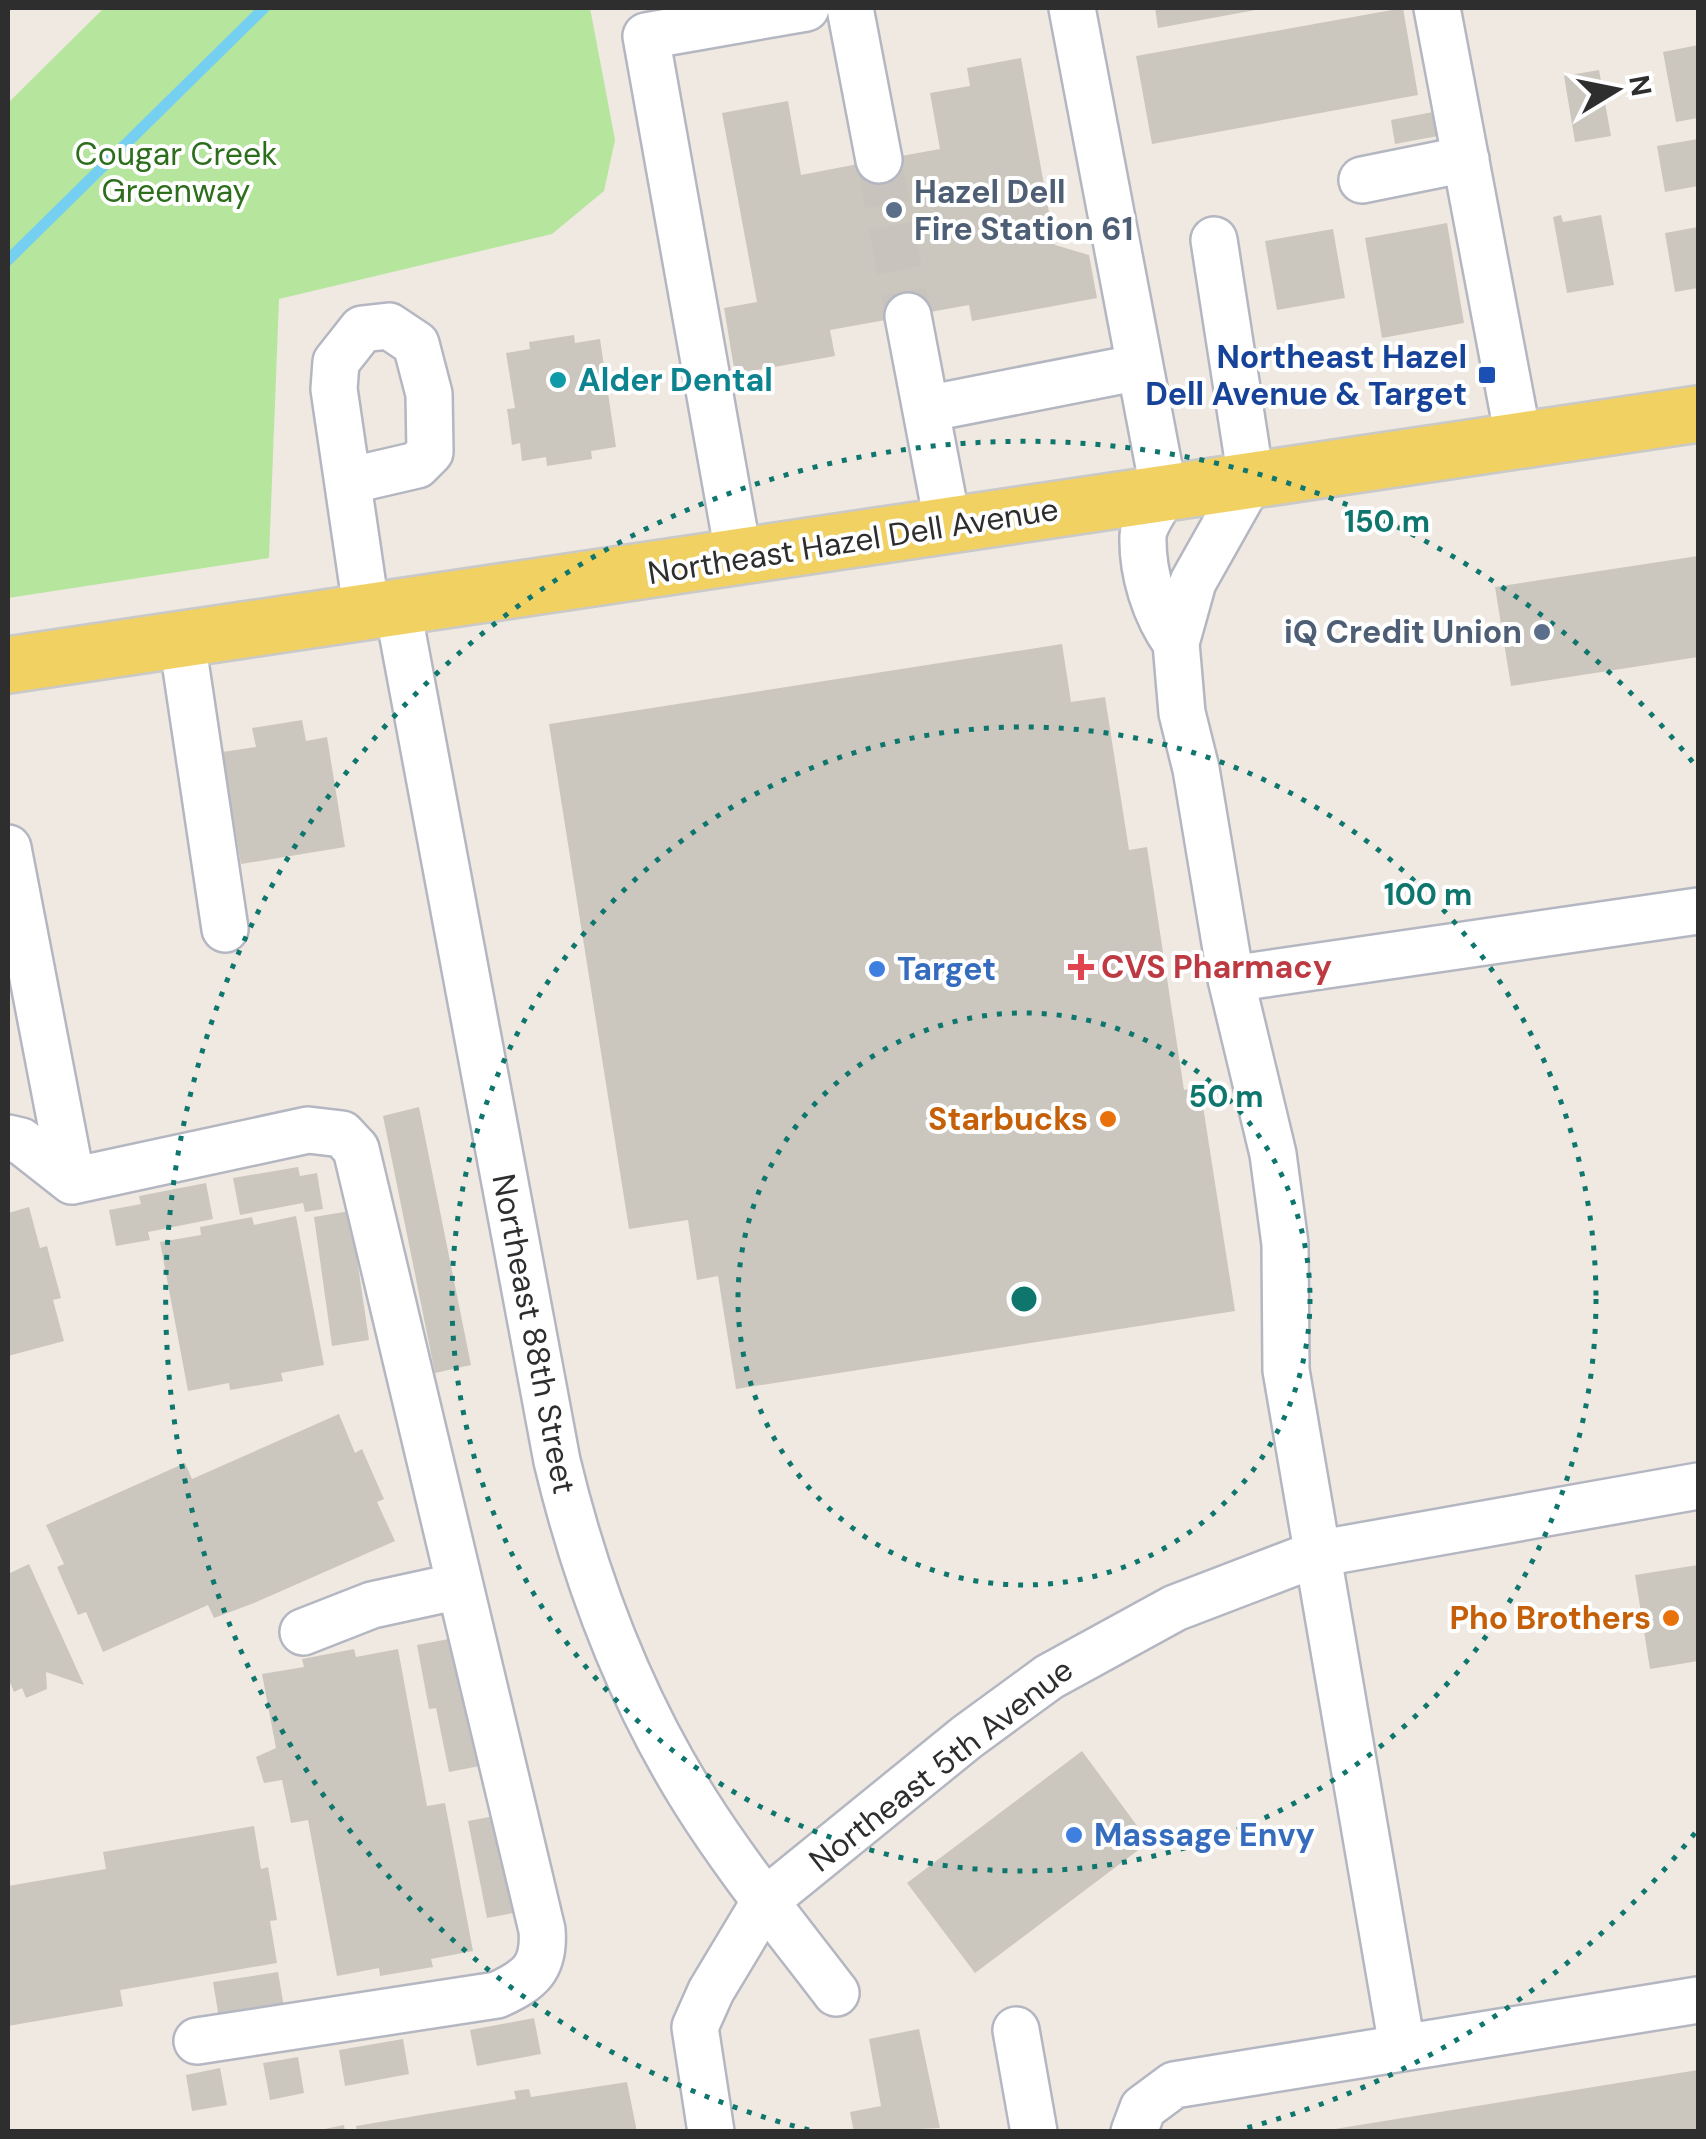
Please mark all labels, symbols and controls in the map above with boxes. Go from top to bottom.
north arrow [1566,40,1666,140]
text: N [1620,72,1660,99]
park label: Cougar Creek Greenway [75,133,277,212]
place label: Hazel Dell Fire Station 61 [914,171,1133,250]
marker: Hazel Dell Fire Station 61 [883,199,905,221]
place label: Northeast Hazel Dell Avenue & Target [1145,336,1467,415]
place label: Alder Dental [578,359,773,401]
marker: Northeast Hazel Dell Avenue & Target [1476,364,1498,386]
marker: Alder Dental [547,369,569,391]
street label: Northeast Hazel Dell Avenue [645,488,1061,594]
text: 150 m [1344,502,1430,541]
place label: iQ Credit Union [1284,611,1522,653]
marker: iQ Credit Union [1531,621,1553,643]
text: 100 m [1384,875,1472,914]
place label: CVS Pharmacy [1101,946,1332,988]
place label: Target [897,948,996,990]
marker: CVS Pharmacy [1070,956,1092,978]
marker: Target [866,958,888,980]
text: 50 m [1188,1077,1264,1116]
place label: Starbucks [928,1098,1088,1140]
marker: Starbucks [1097,1108,1119,1130]
street label: Northeast 88th Street [482,1171,586,1497]
centre of rings [1006,1281,1042,1317]
place label: Pho Brothers [1449,1597,1651,1639]
marker: Pho Brothers [1660,1607,1682,1629]
street label: Northeast 5th Avenue [801,1649,1081,1881]
place label: Massage Envy [1094,1814,1315,1856]
marker: Massage Envy [1063,1824,1085,1846]

